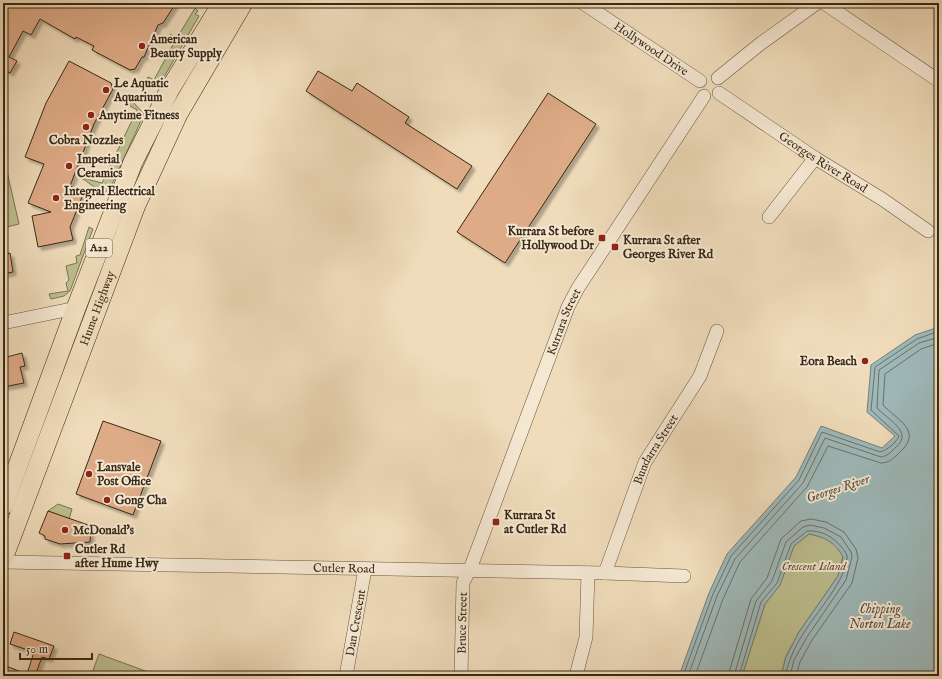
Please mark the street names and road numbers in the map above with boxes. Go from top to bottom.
street label: Hollywood Drive [611,18,692,79]
street label: Georges River Road [776,128,871,196]
road number: A22 [86,239,112,257]
street label: Hume Highway [76,268,118,348]
street label: Kurrara Street [543,286,584,357]
street label: Bundarra Street [630,411,681,486]
street label: Cutler Road [313,560,376,576]
street label: Dan Crescent [342,588,369,657]
street label: Bruce Street [454,592,470,654]

